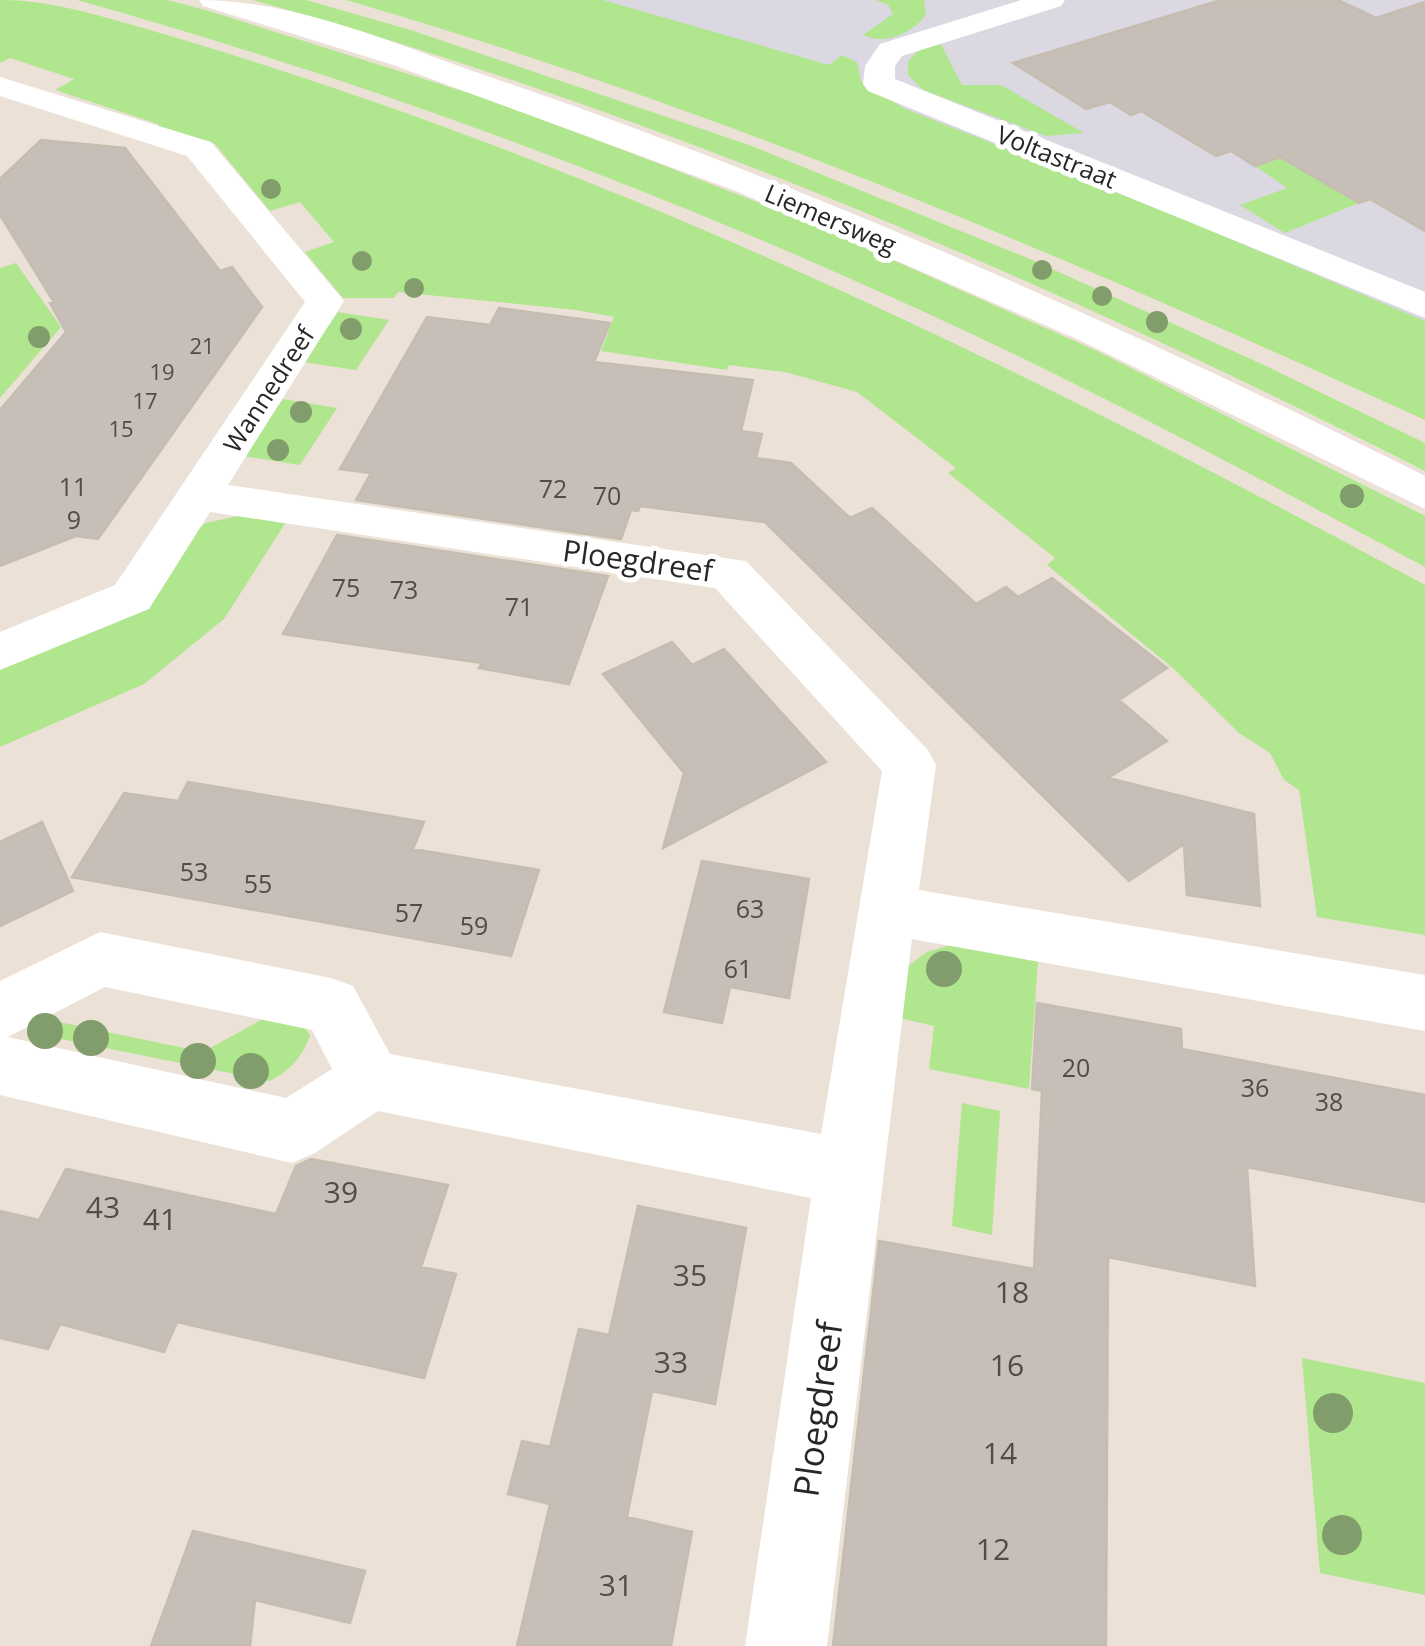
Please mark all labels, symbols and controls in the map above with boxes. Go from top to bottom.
street label: Voltastraat [992,116,1122,196]
street label: Liemersweg [760,175,902,261]
street label: Wannedreef [215,318,322,459]
house number: 21 [189,330,215,360]
house number: 19 [149,356,175,386]
house number: 17 [132,385,158,415]
house number: 15 [108,413,134,443]
house number: 11 [59,469,87,503]
house number: 72 [539,471,567,505]
house number: 70 [593,478,621,512]
house number: 9 [67,502,81,536]
street label: Ploegdreef [560,529,718,591]
house number: 75 [332,570,360,604]
house number: 73 [390,572,418,606]
house number: 71 [505,589,533,623]
house number: 53 [180,854,208,888]
house number: 55 [244,866,272,900]
house number: 63 [736,891,764,925]
house number: 57 [395,895,423,929]
house number: 59 [460,908,488,942]
house number: 61 [724,951,752,985]
house number: 20 [1062,1050,1090,1084]
house number: 36 [1241,1070,1269,1104]
house number: 38 [1315,1084,1343,1118]
house number: 39 [324,1171,358,1212]
house number: 43 [86,1186,120,1227]
house number: 41 [143,1198,177,1239]
house number: 35 [673,1254,707,1295]
house number: 18 [995,1271,1029,1312]
street label: Ploegdreef [781,1316,853,1500]
house number: 33 [654,1341,688,1382]
house number: 16 [990,1344,1024,1385]
house number: 14 [983,1432,1017,1473]
house number: 12 [976,1528,1010,1569]
house number: 31 [599,1564,633,1605]

